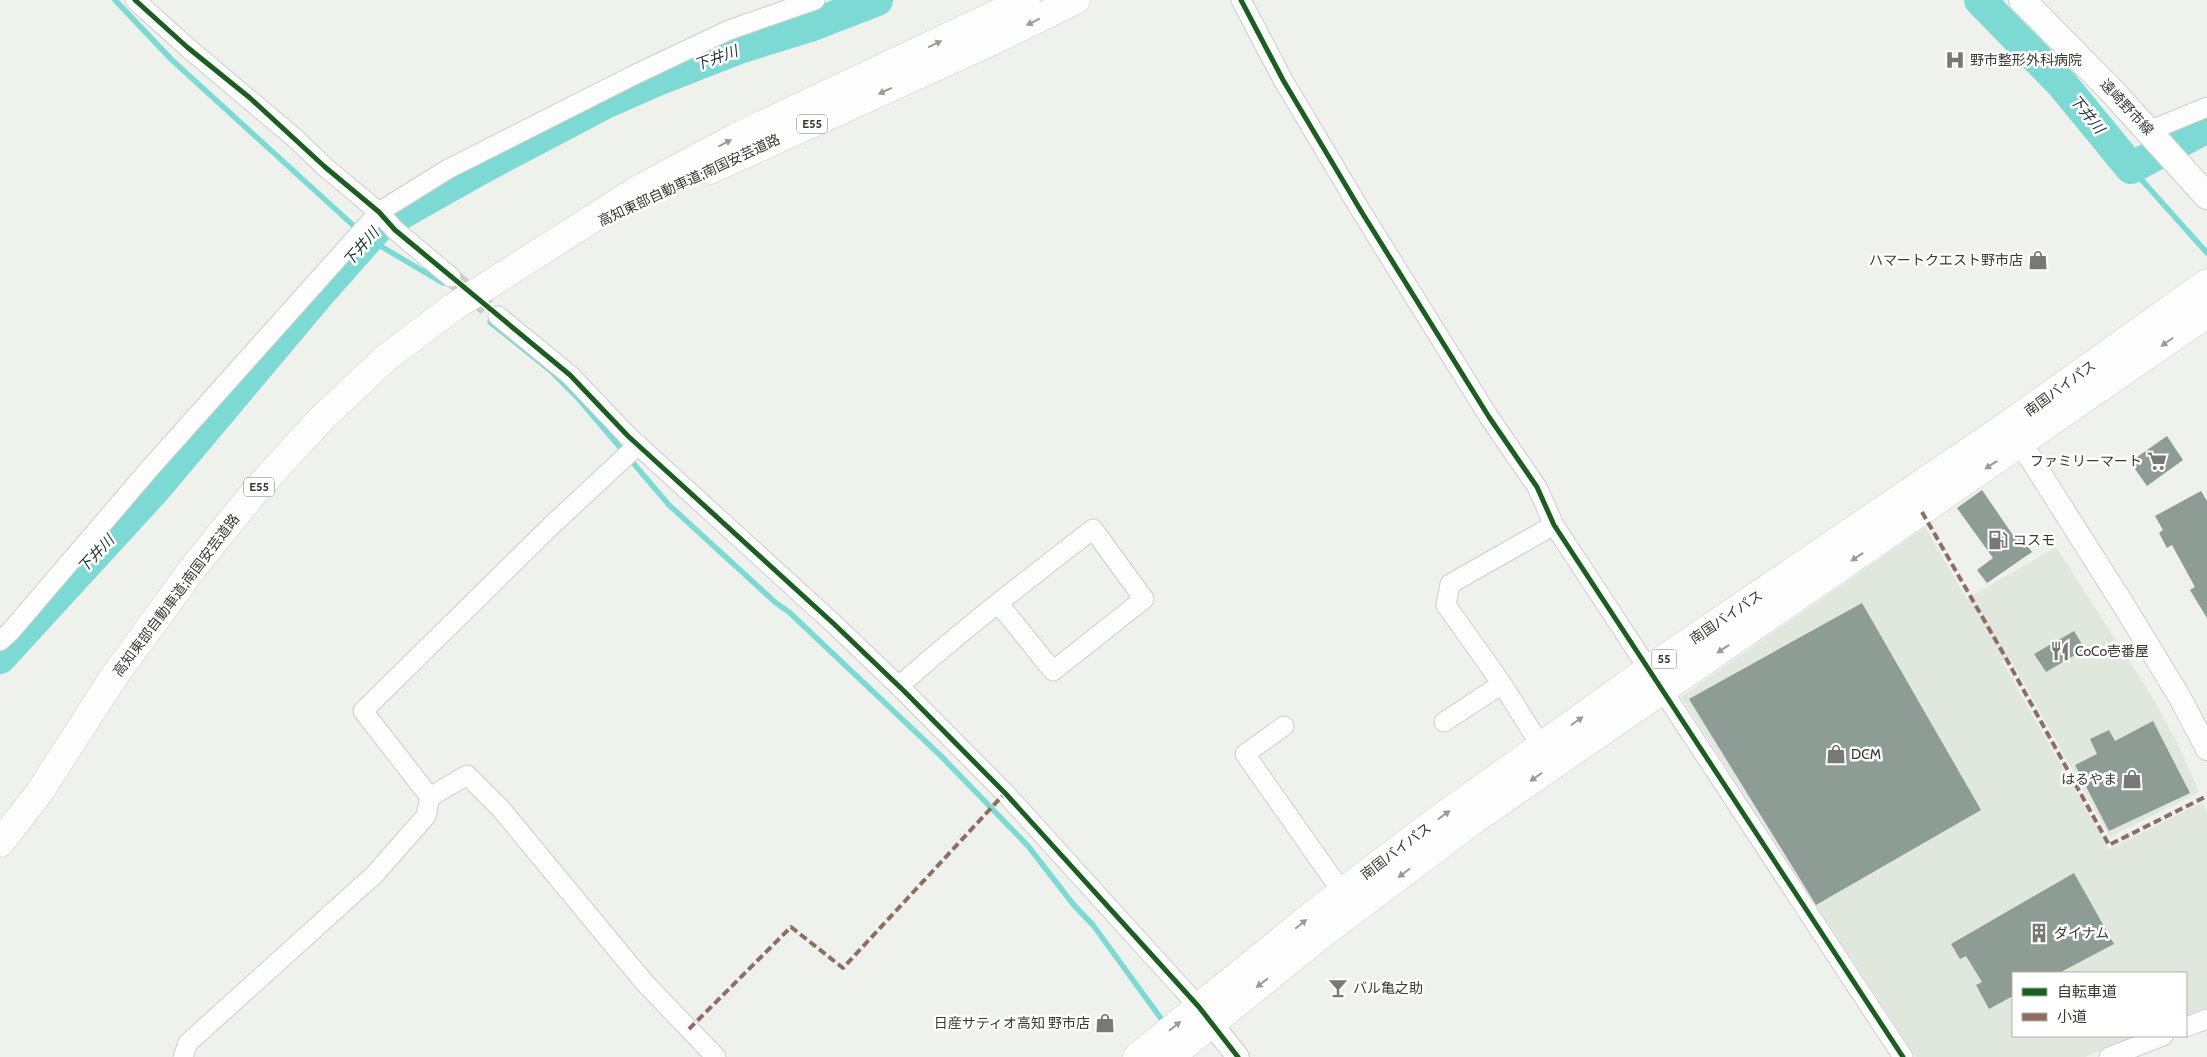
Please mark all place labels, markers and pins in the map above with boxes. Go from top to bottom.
hospital icon: 野市整形外科病院 [1944,49,1966,71]
place label: 野市整形外科病院 [1970,51,2082,69]
shop icon: ハマートクエスト野市店 [2027,249,2049,271]
place label: ハマートクエスト野市店 [1869,251,2023,269]
supermarket icon: ファミリーマート [2146,450,2168,472]
place label: ファミリーマート [2030,452,2142,470]
fuel station icon: コスモ [1987,529,2009,551]
place label: コスモ [2013,531,2055,549]
restaurant icon: CoCo壱番屋 [2049,640,2071,662]
place label: CoCo壱番屋 [2075,642,2149,660]
shop icon: DCM [1825,743,1847,765]
place label: DCM [1851,745,1881,763]
shop icon: はるやま [2121,768,2143,790]
place label: はるやま [2061,770,2117,788]
building icon: ダイナム [2028,922,2050,944]
place label: ダイナム [2054,924,2109,942]
bar icon: バル亀之助 [1327,977,1349,999]
place label: バル亀之助 [1353,979,1423,997]
shop icon: 日産サティオ高知 野市店 [1094,1012,1116,1034]
place label: 日産サティオ高知 野市店 [934,1014,1090,1032]

